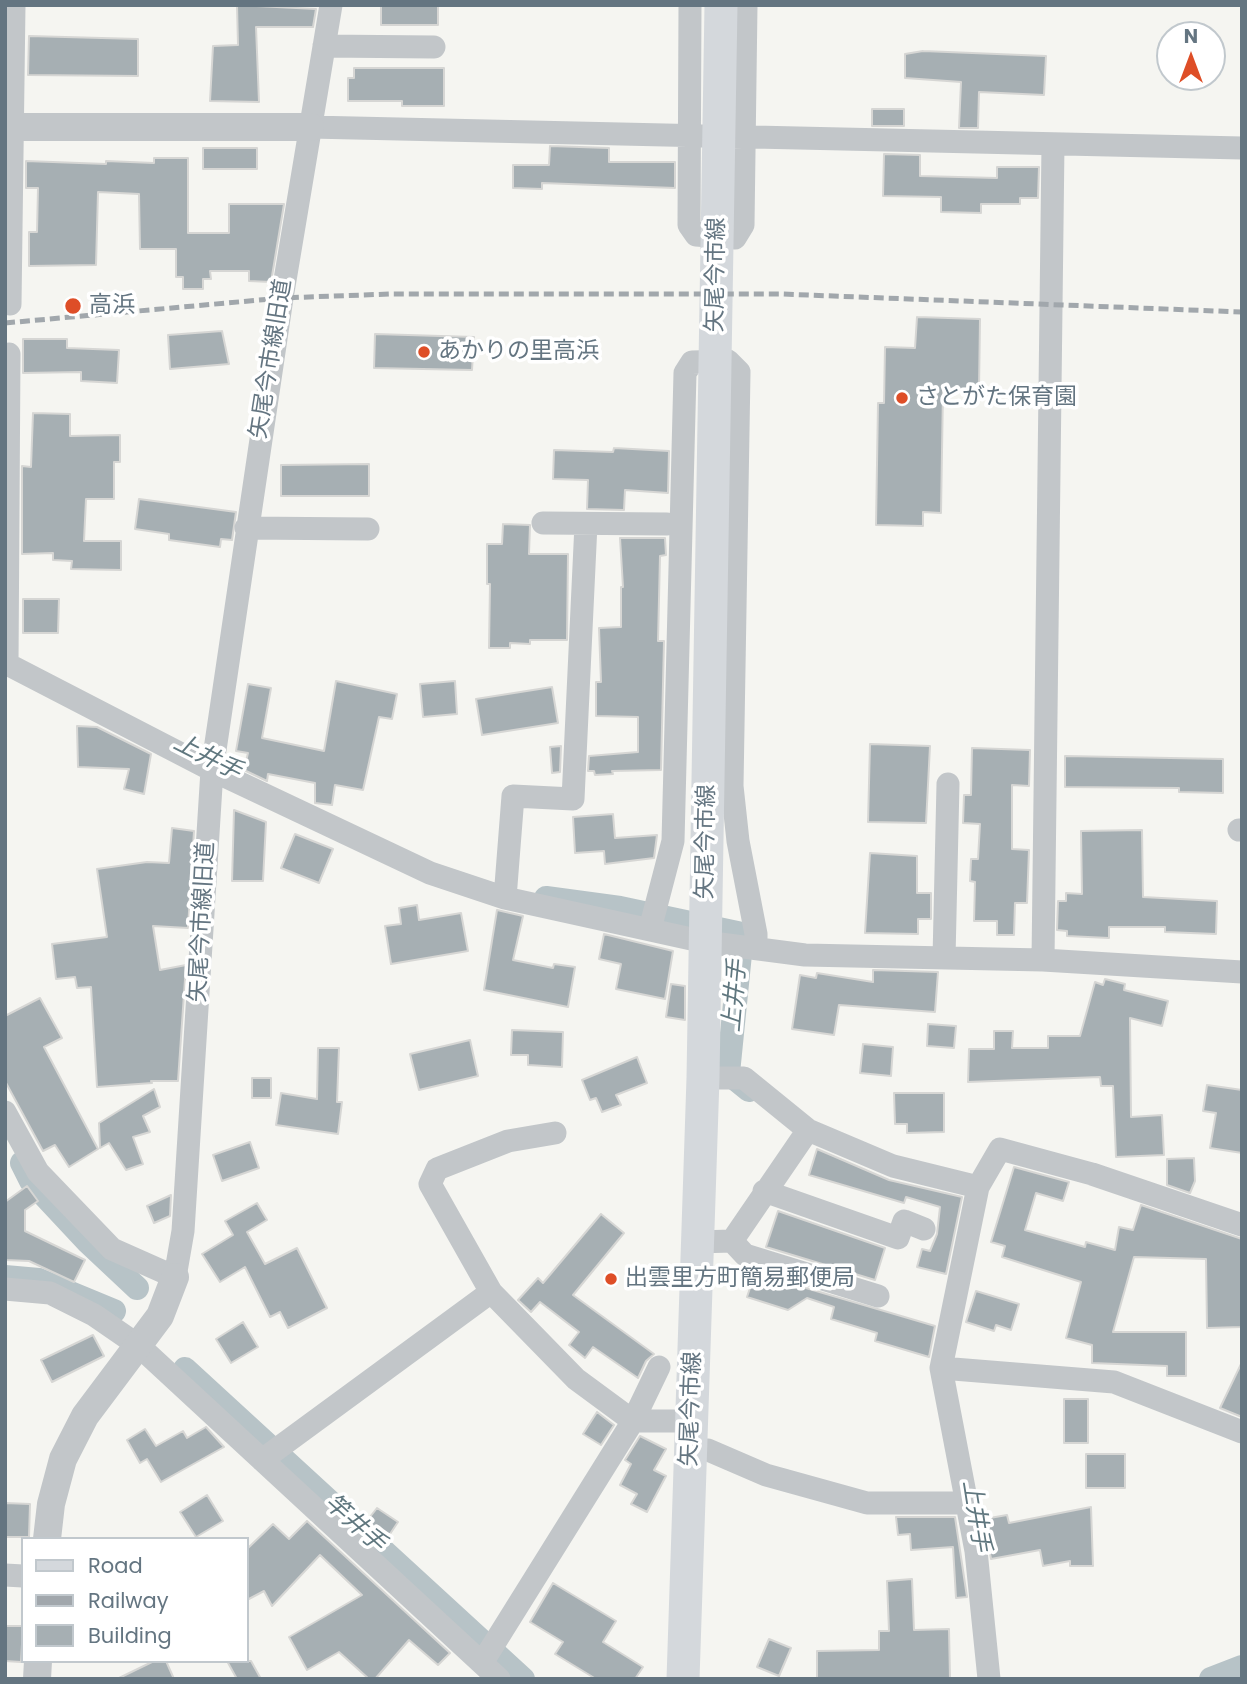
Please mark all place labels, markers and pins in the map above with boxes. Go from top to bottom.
place label: 高浜 [89,292,135,320]
marker: 高浜 [63,296,83,316]
place label: あかりの里高浜 [438,338,599,366]
marker: あかりの里高浜 [416,344,432,360]
place label: さとがた保育園 [916,384,1077,412]
marker: さとがた保育園 [894,390,910,406]
place label: 出雲里方町簡易郵便局 [625,1265,855,1293]
marker: 出雲里方町簡易郵便局 [603,1271,619,1287]

